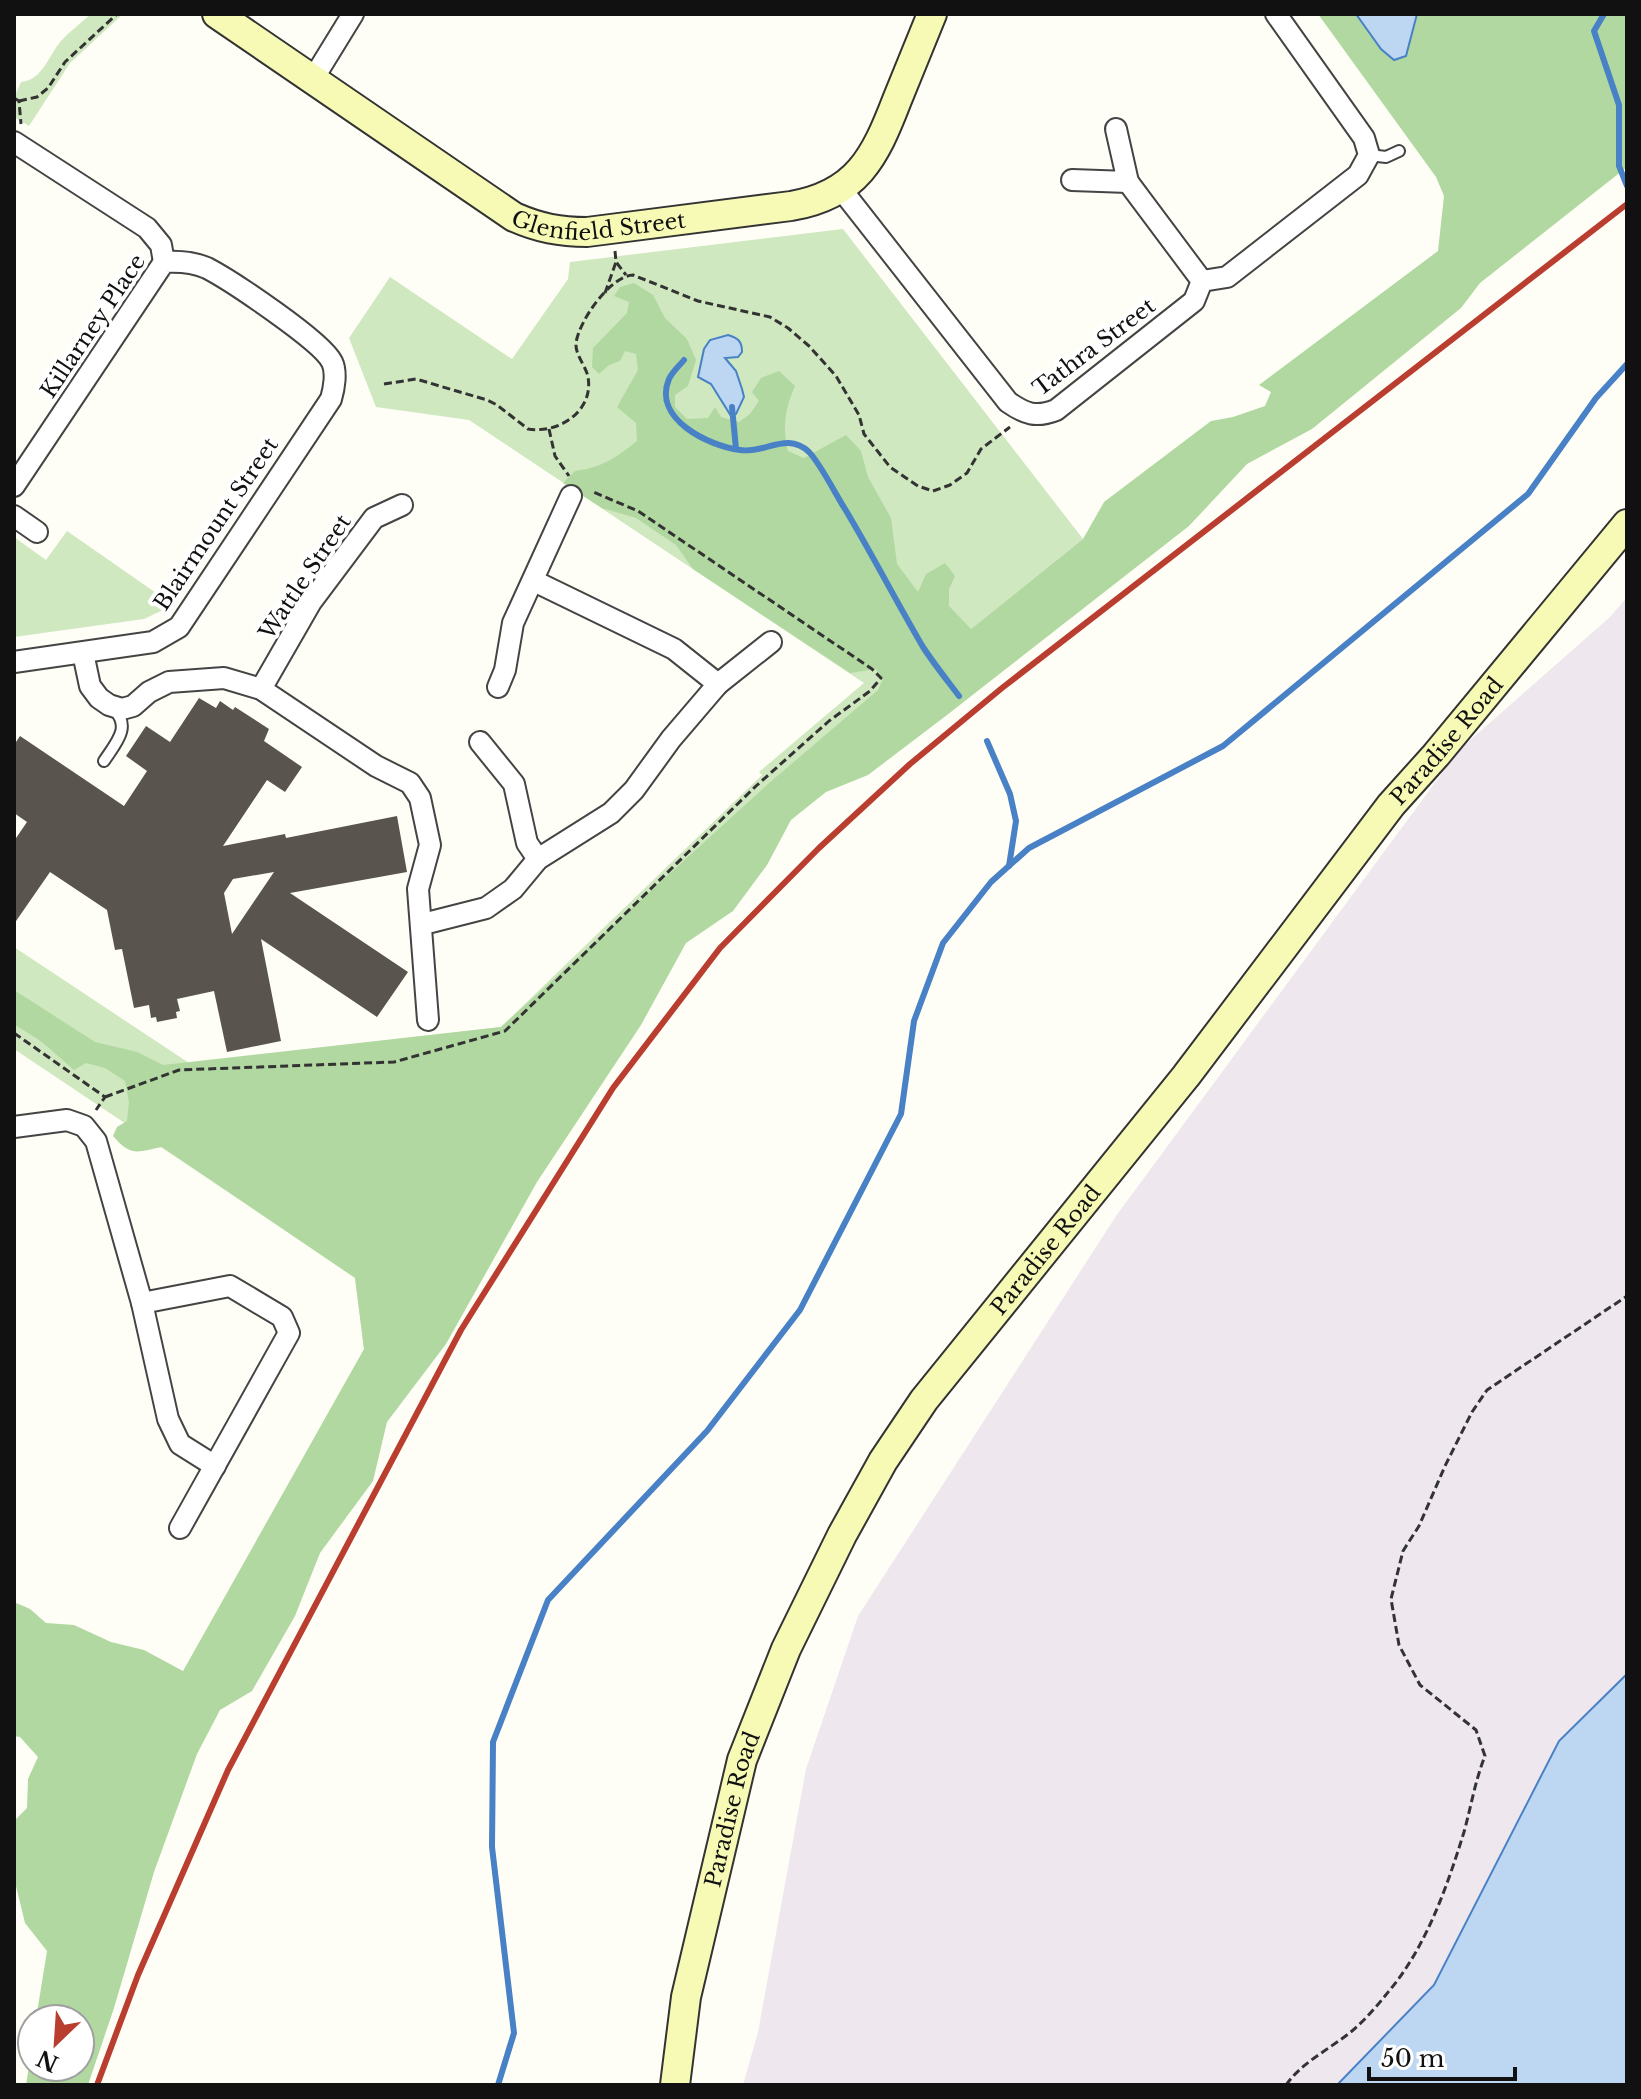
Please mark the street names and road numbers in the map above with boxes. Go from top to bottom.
street label: Glenfield Street [508,204,688,246]
street label: Killarney Place [35,249,151,403]
street label: Tathra Street [1028,292,1161,402]
street label: Blairmount Street [148,432,284,616]
street label: Wattle Street [253,509,357,645]
street label: Paradise Road [1384,671,1509,810]
street label: Paradise Road [985,1179,1106,1320]
street label: Paradise Road [699,1727,766,1890]

